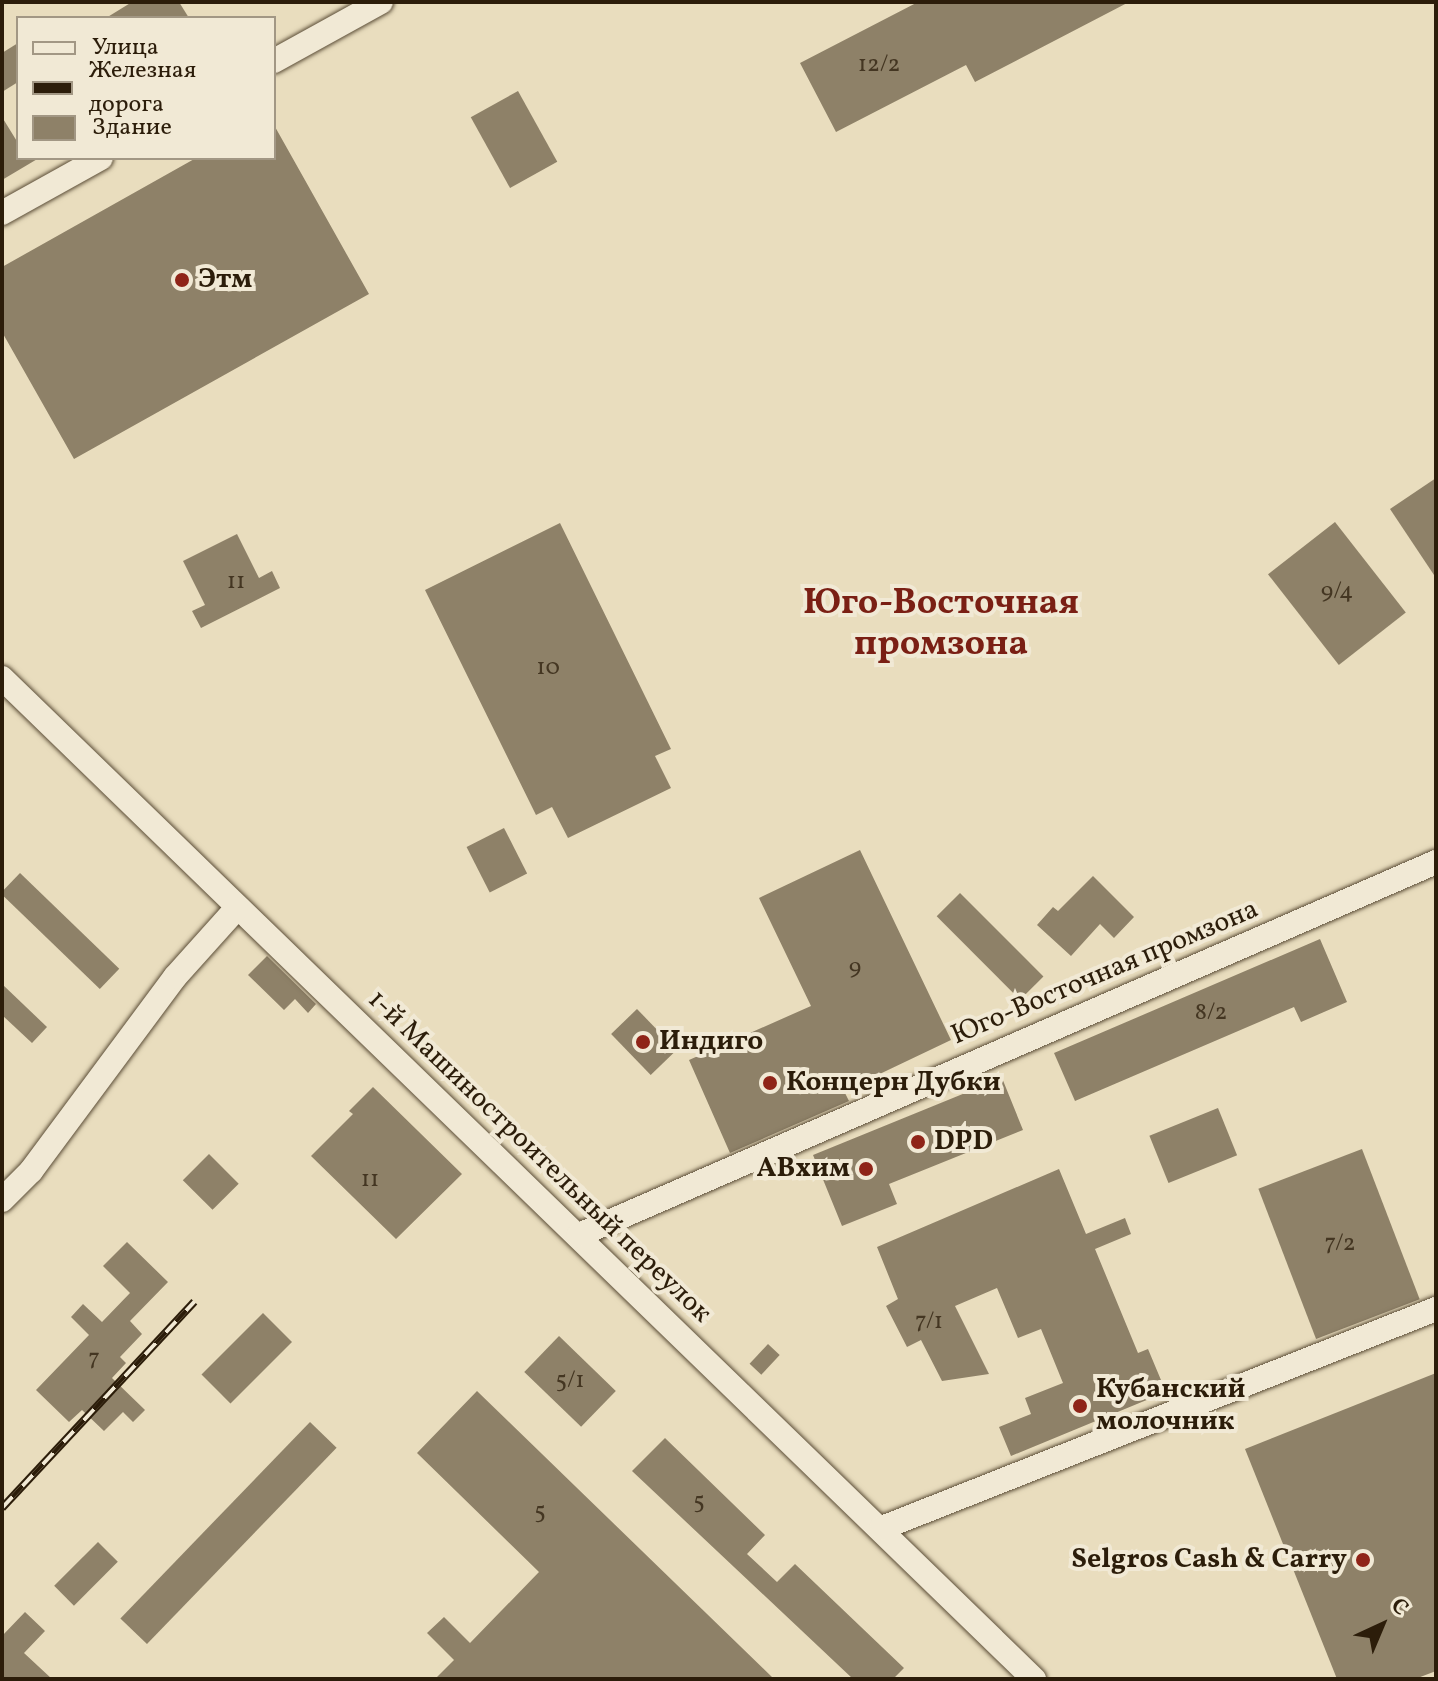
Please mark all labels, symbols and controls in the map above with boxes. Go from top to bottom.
legend [16,16,276,160]
text: Улица [92,31,159,65]
house number: 12/2 [858,52,900,80]
text: Железная дорога [89,54,196,122]
text: Здание [92,111,172,145]
place label: Этм [198,263,252,297]
marker: Этм [173,271,191,289]
house number: 11 [227,569,245,597]
house number: 9/4 [1321,579,1353,607]
district label: Юго-Восточная промзона [803,582,1079,667]
house number: 10 [536,655,560,683]
street label: Юго-Восточная промзона [946,893,1264,1053]
house number: 9 [849,955,861,983]
street label: 1-й Машиностроительный переулок [360,983,718,1331]
house number: 8/2 [1195,1000,1227,1028]
place label: Индиго [659,1025,763,1059]
marker: Индиго [634,1033,652,1051]
place label: Концерн Дубки [786,1066,1001,1100]
marker: Концерн Дубки [761,1074,779,1092]
place label: DPD [934,1125,993,1159]
marker: DPD [909,1133,927,1151]
place label: АВхим [757,1152,850,1186]
marker: АВхим [857,1160,875,1178]
house number: 11 [361,1167,379,1195]
house number: 7/2 [1324,1231,1356,1259]
house number: 7/1 [915,1309,943,1337]
house number: 7 [88,1346,100,1374]
house number: 5/1 [556,1368,584,1396]
place label: Кубанский молочник [1096,1373,1245,1439]
marker: Кубанский молочник [1071,1397,1089,1415]
house number: 5 [693,1489,705,1517]
house number: 5 [534,1499,546,1527]
place label: Selgros Cash & Carry [1071,1543,1347,1577]
marker: Selgros Cash & Carry [1354,1551,1372,1569]
north arrow [1342,1585,1422,1665]
text: С [1383,1591,1415,1623]

